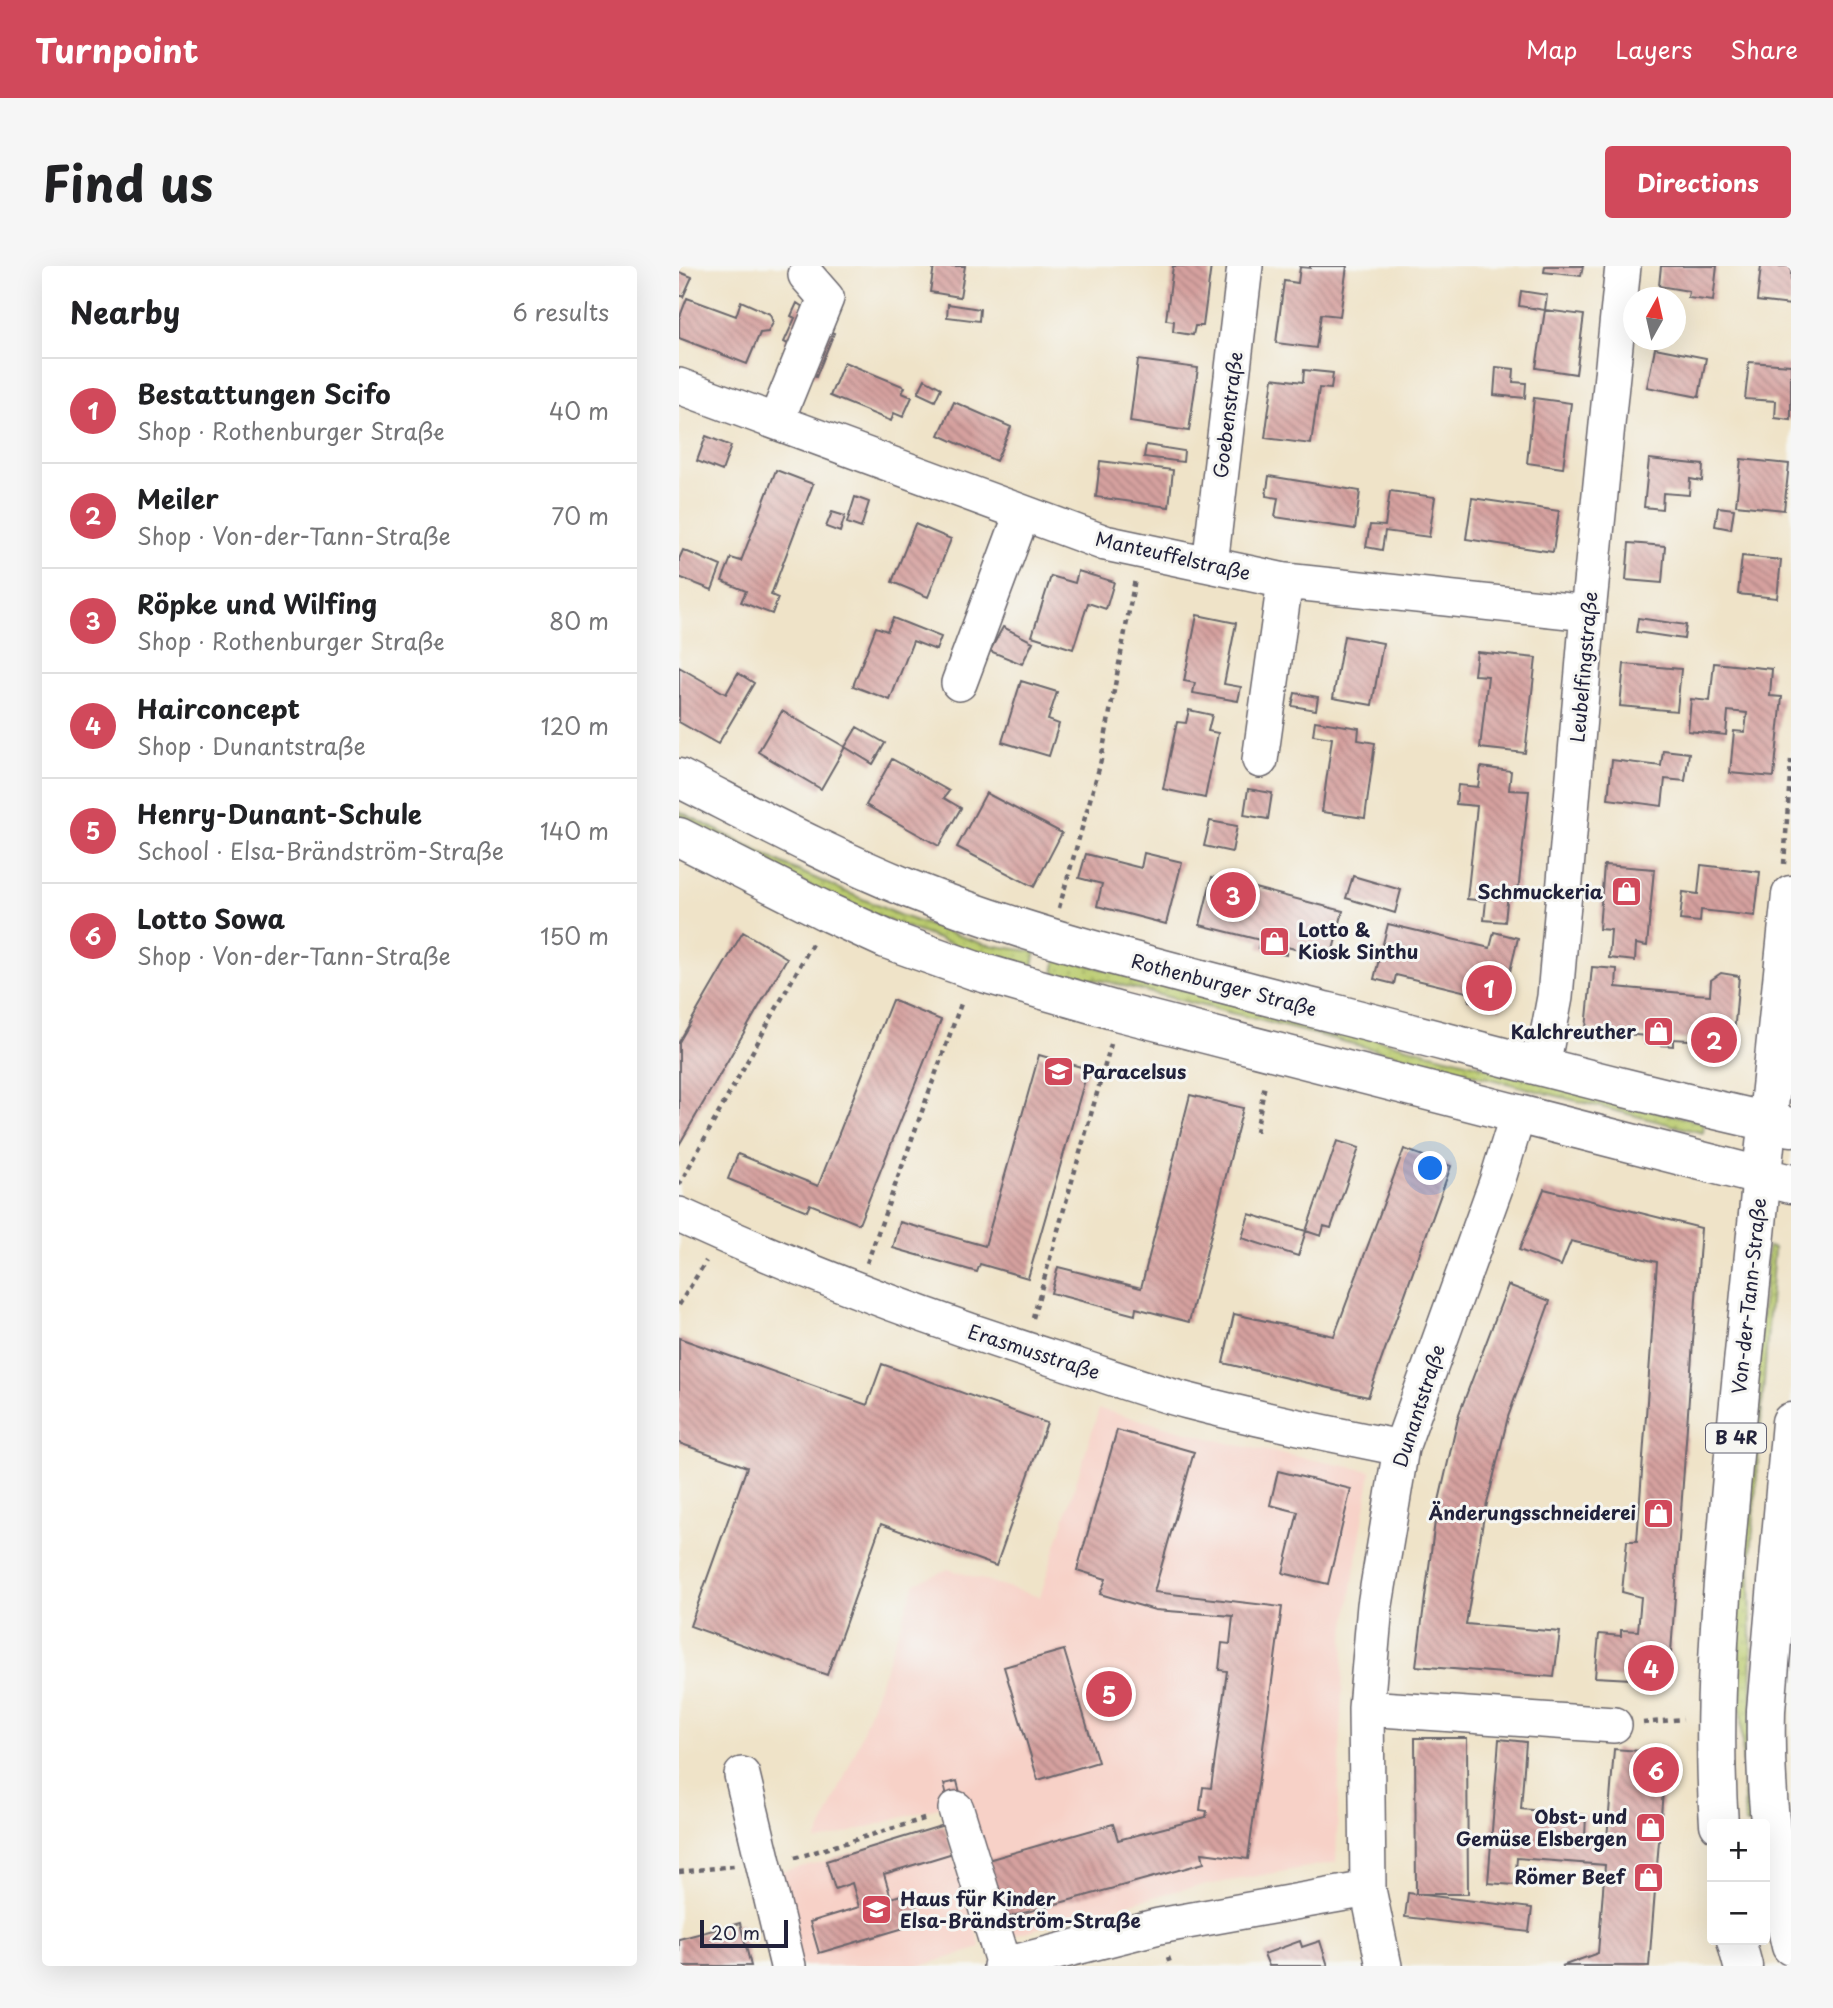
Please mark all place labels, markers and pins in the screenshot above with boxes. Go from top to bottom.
pin: 3 [1210,869,1256,921]
shop icon: Schmuckeria [1609,875,1643,909]
place label: Schmuckeria [1478,877,1603,905]
place label: Lotto & Kiosk Sinthu [1298,915,1418,965]
shop icon: Lotto & Kiosk Sinthu [1258,924,1292,958]
pin: 1 [1466,962,1512,1014]
pin: 2 [1691,1014,1737,1066]
shop icon: Kalchreuther [1642,1015,1676,1049]
place label: Kalchreuther [1511,1017,1636,1045]
school or university icon: Paracelsus [1042,1055,1076,1089]
place label: Paracelsus [1082,1057,1186,1085]
shop icon: Änderungsschneiderei [1642,1496,1676,1530]
place label: Änderungsschneiderei [1428,1498,1636,1526]
pin: 4 [1628,1642,1674,1694]
pin: 5 [1086,1668,1132,1720]
pin: 6 [1633,1744,1679,1796]
place label: Obst- und Gemüse Elsbergen [1456,1802,1627,1852]
shop icon: Obst- und Gemüse Elsbergen [1633,1811,1667,1845]
shop icon: Römer Beef [1631,1860,1665,1894]
place label: Römer Beef [1515,1862,1627,1890]
place label: Haus für Kinder Elsa-Brändström-Straße [900,1884,1141,1934]
school or university icon: Haus für Kinder Elsa-Brändström-Straße [860,1893,894,1927]

